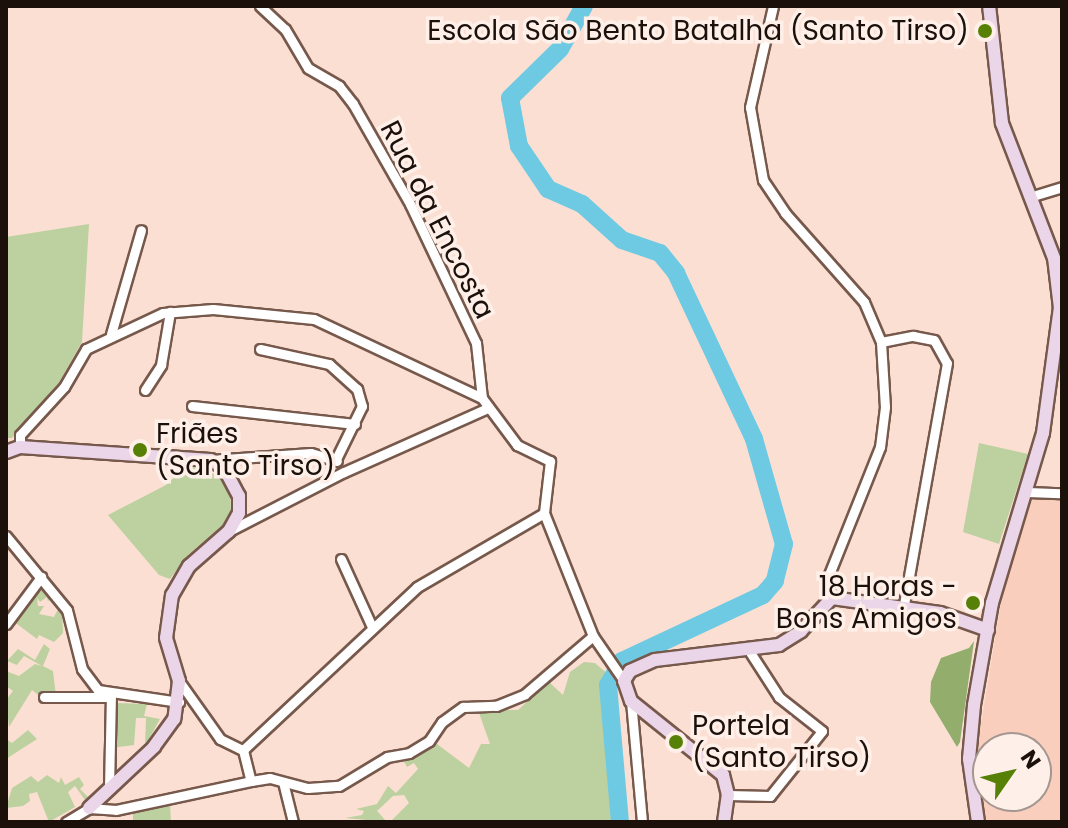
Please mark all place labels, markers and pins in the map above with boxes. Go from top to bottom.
place label: Escola São Bento Batalha (Santo Tirso) [427,14,969,48]
marker: Escola São Bento Batalha (Santo Tirso) [976,22,994,40]
place label: Friães (Santo Tirso) [156,417,335,483]
marker: Friães (Santo Tirso) [131,441,149,459]
place label: 18 Horas - Bons Amigos [776,570,957,636]
marker: 18 Horas - Bons Amigos [964,594,982,612]
place label: Portela (Santo Tirso) [692,709,871,775]
marker: Portela (Santo Tirso) [667,733,685,751]

